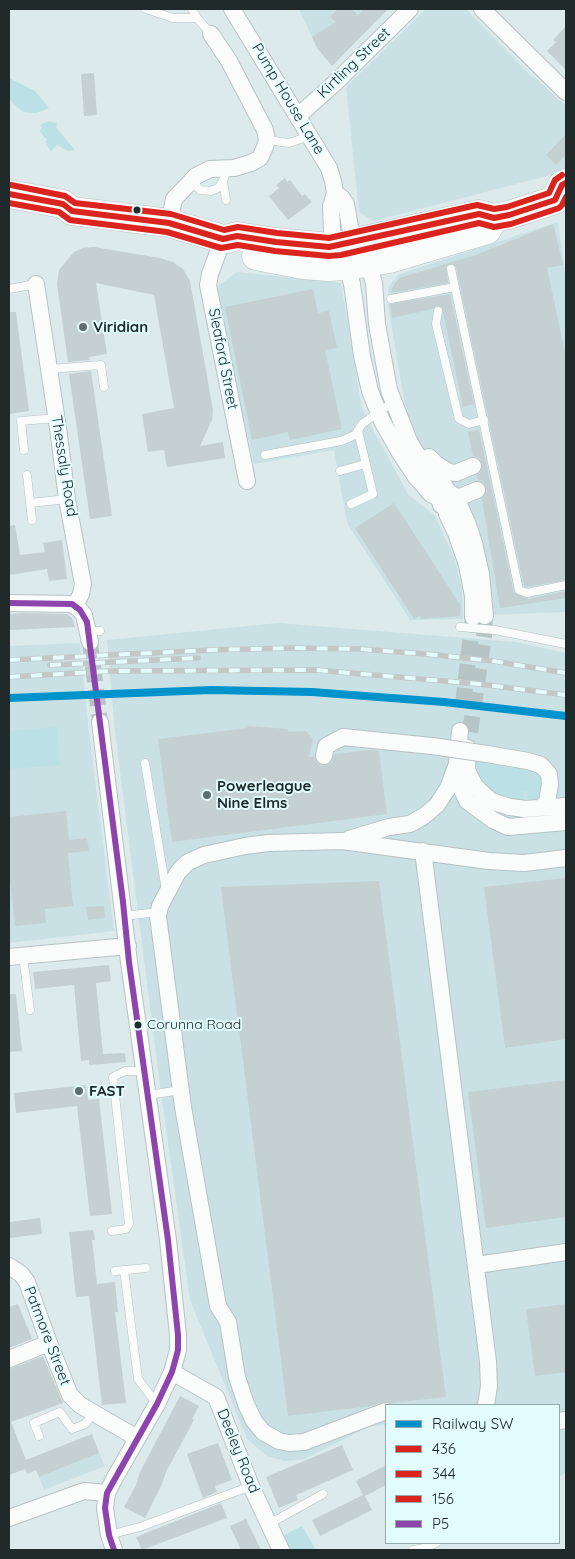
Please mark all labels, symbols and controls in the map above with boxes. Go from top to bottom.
street label: Kirtling Street [314,24,394,102]
street label: Pump House Lane [248,40,328,158]
unlabelled marker [132,205,142,215]
street label: Sleaford Street [204,307,242,411]
place label: Viridian [93,318,148,336]
marker: Viridian [77,321,89,333]
street label: Thessaly Road [47,414,81,518]
place label: Powerleague Nine Elms [217,777,311,812]
marker: Powerleague Nine Elms [201,789,213,801]
place label: Corunna Road [147,1017,241,1033]
marker: Corunna Road [133,1020,143,1030]
place label: FAST [89,1082,125,1100]
marker: FAST [73,1085,85,1097]
street label: Patmore Street [20,1284,74,1388]
legend [385,1404,560,1544]
street label: Deeley Road [213,1406,263,1496]
text: Railway SW [432,1414,514,1433]
text: 436 [432,1439,456,1458]
text: 344 [432,1464,456,1483]
text: 156 [432,1489,454,1508]
text: P5 [432,1514,449,1533]

